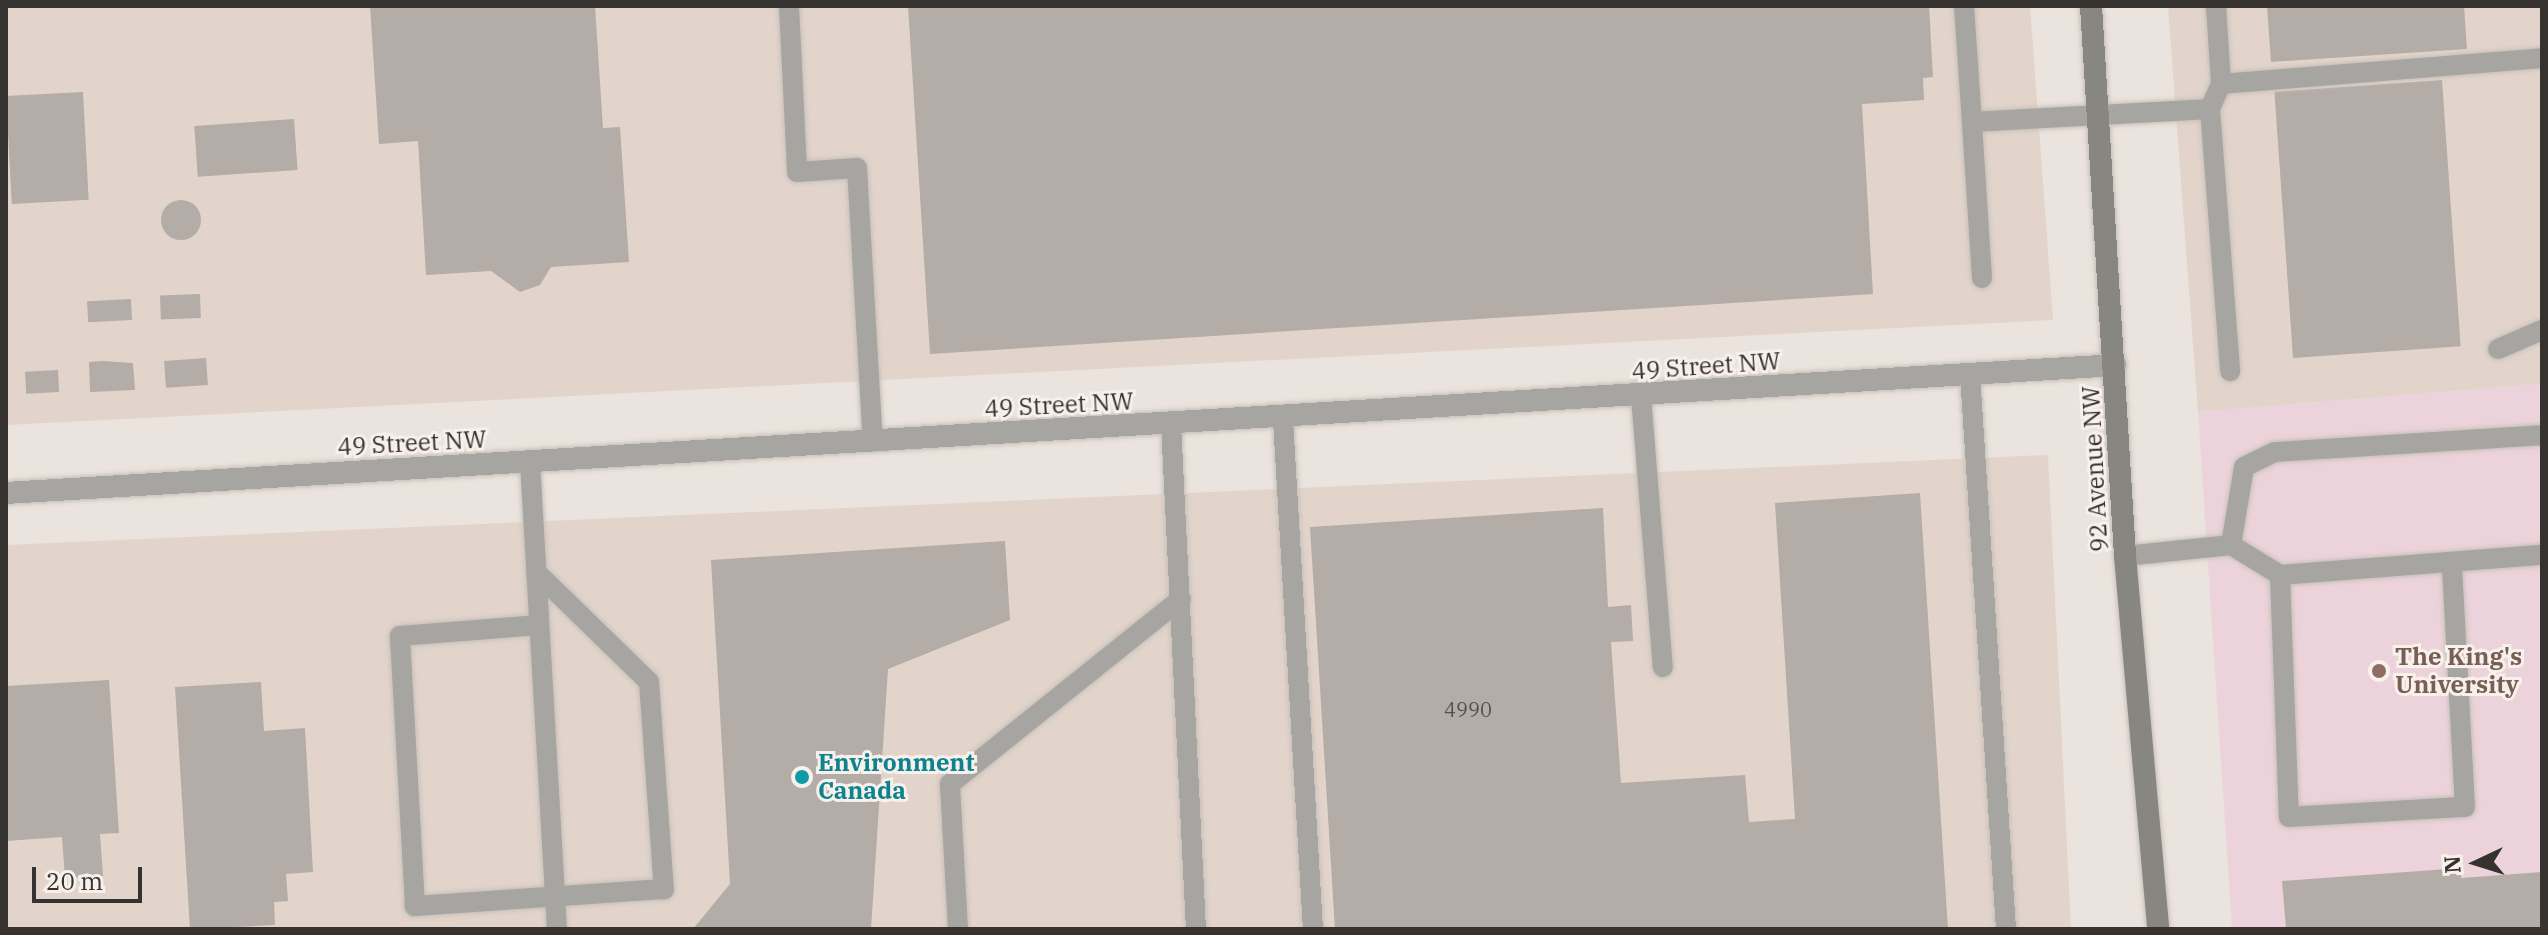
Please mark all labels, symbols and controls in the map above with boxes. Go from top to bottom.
street label: 49 Street NW [1631,346,1781,386]
street label: 92 Avenue NW [2076,385,2114,553]
street label: 49 Street NW [984,387,1134,423]
street label: 49 Street NW [337,425,487,461]
place label: The King's University [2395,643,2522,699]
marker: The King's University [2370,662,2388,680]
house number: 4990 [1444,697,1492,721]
place label: Environment Canada [818,749,974,805]
marker: Environment Canada [793,768,811,786]
north arrow [2436,823,2516,903]
scale bar [36,851,146,901]
text: N [2436,855,2467,874]
text: 20 m [46,865,103,897]

